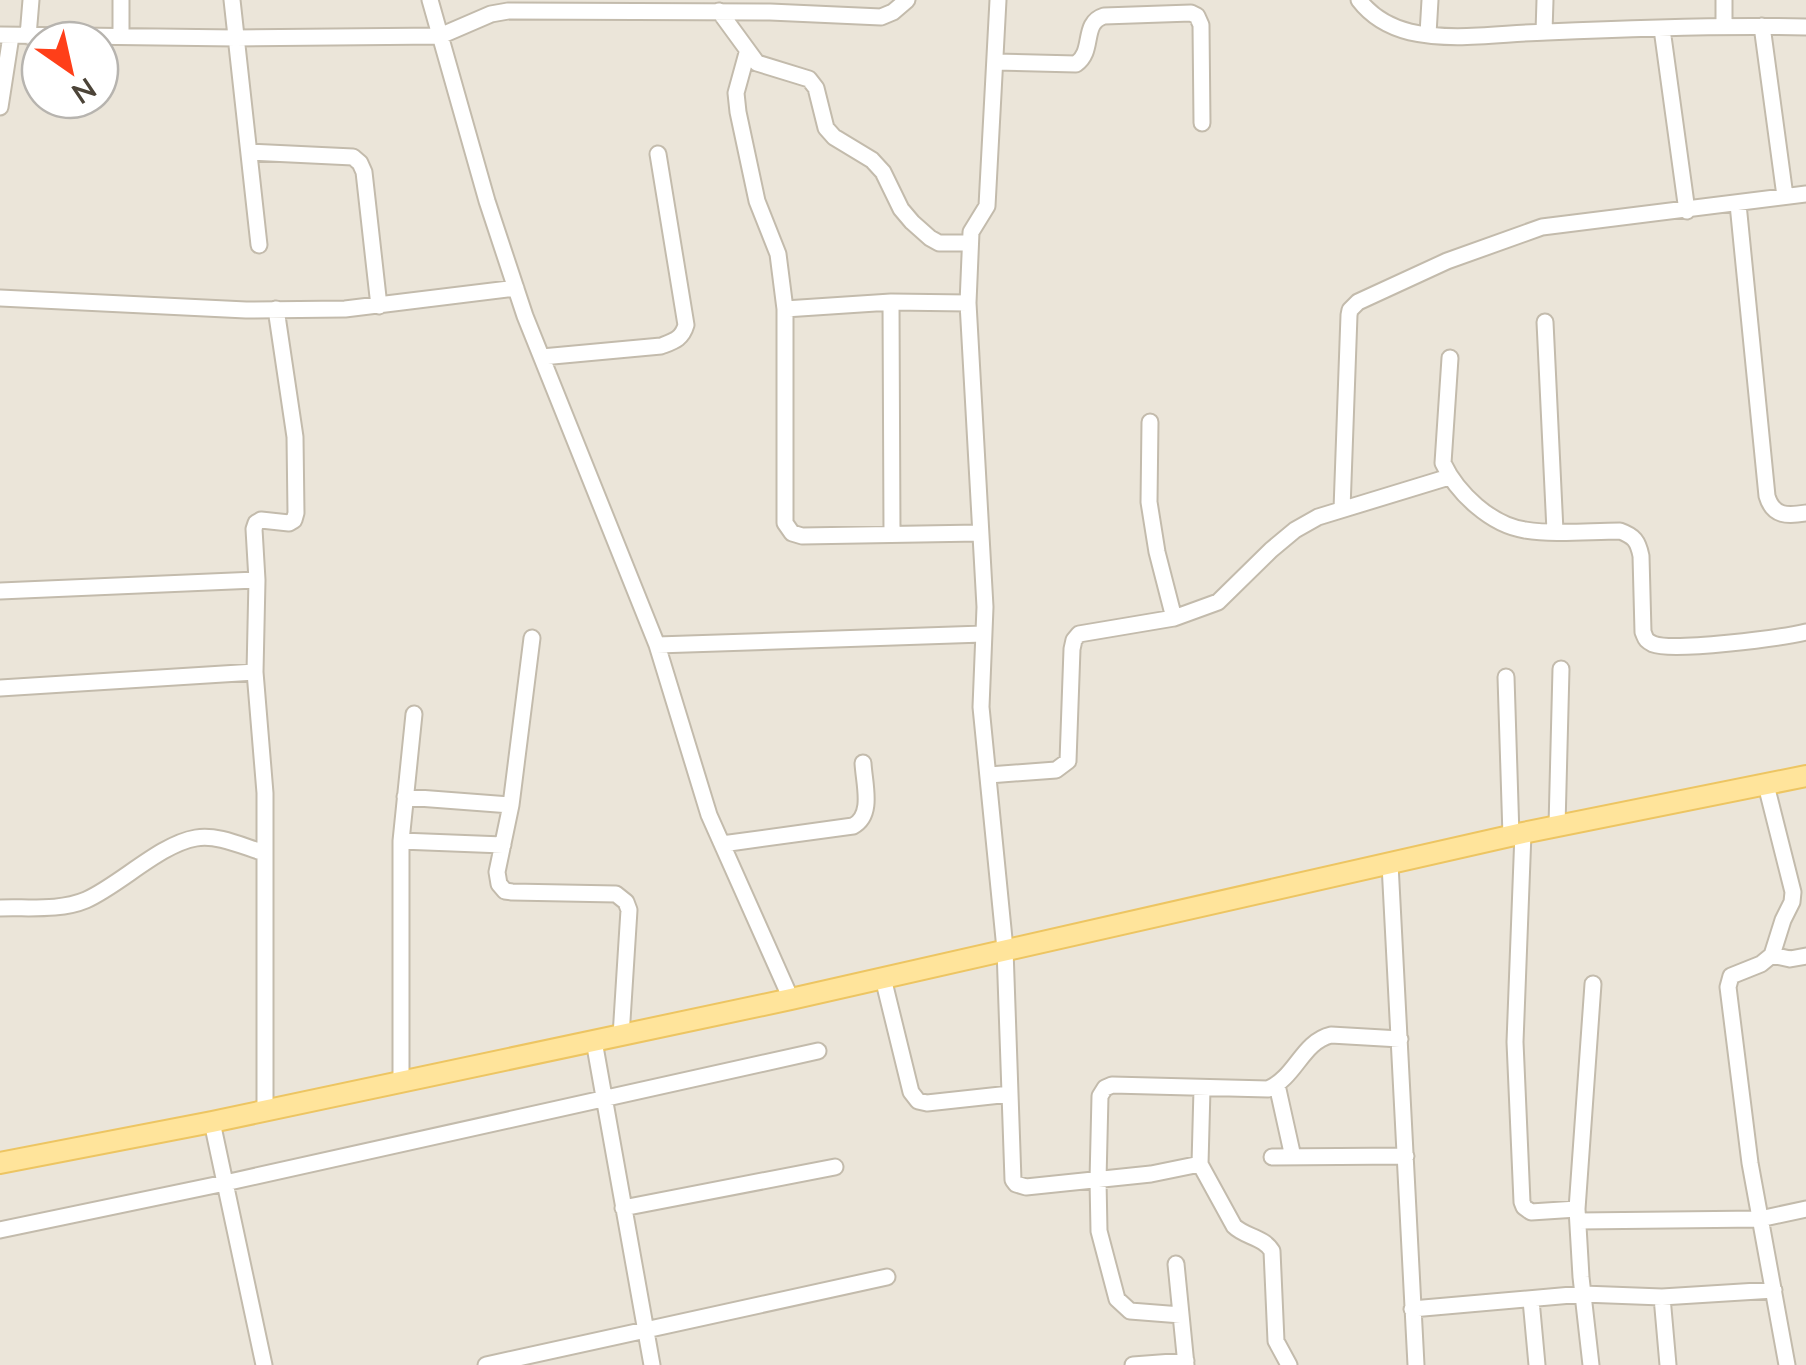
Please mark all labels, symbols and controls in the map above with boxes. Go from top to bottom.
north arrow [20,20,120,120]
text: N [66,71,103,112]

